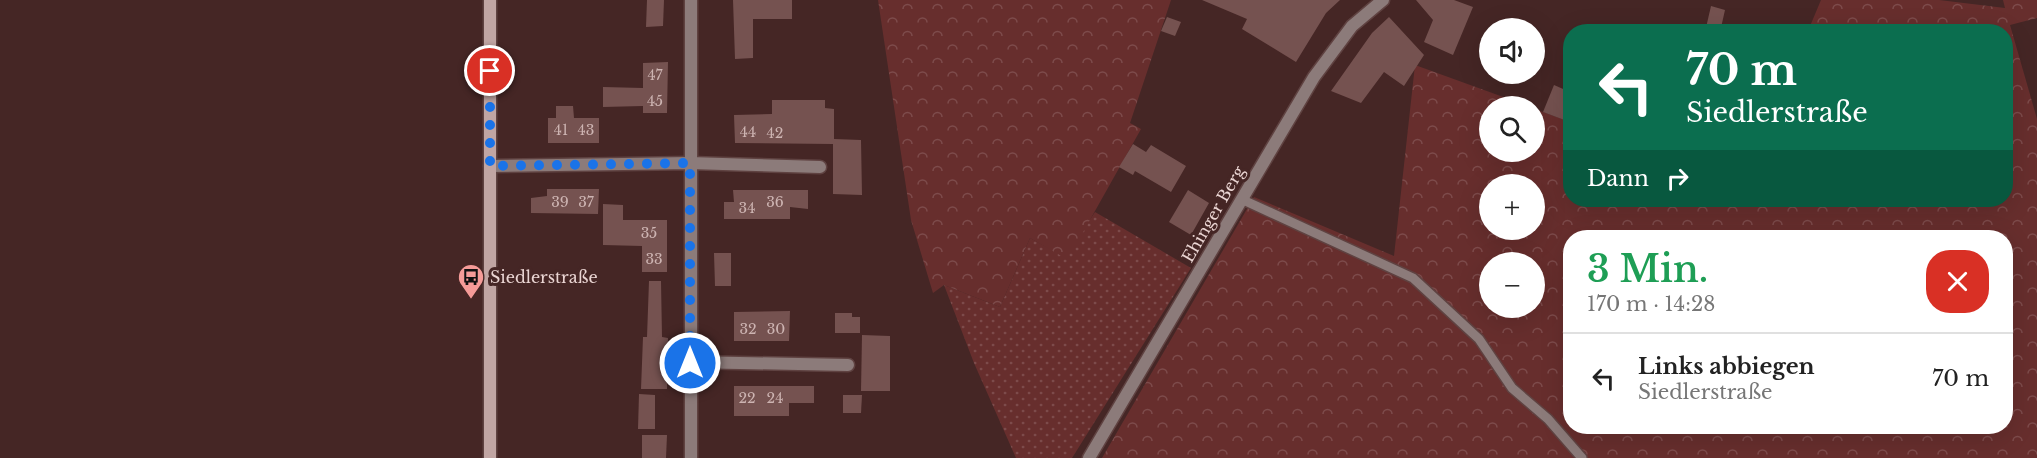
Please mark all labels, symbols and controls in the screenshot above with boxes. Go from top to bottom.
map controls [1479,18,1545,318]
button: sound [1479,18,1545,84]
text: 70 m [1686,44,1797,96]
pin [464,45,515,96]
icon: left [1587,48,1665,126]
icon: arrive [473,54,506,87]
house number: 47 [647,66,664,84]
house number: 45 [647,92,663,110]
button: search [1479,96,1545,162]
text: Siedlerstraße [1686,96,1868,129]
house number: 41 [554,121,568,139]
house number: 43 [578,121,594,139]
house number: 44 [740,123,756,141]
house number: 42 [767,124,783,142]
street label: Ehinger Berg [1177,162,1249,266]
icon: right [1661,162,1694,195]
text: Dann [1587,165,1649,192]
button: + [1479,174,1545,240]
house number: 39 [551,193,569,211]
house number: 37 [578,193,595,211]
house number: 36 [766,193,784,211]
house number: 34 [739,199,755,217]
house number: 35 [641,224,657,242]
text: 3 Min. [1587,247,1708,292]
house number: 33 [645,250,663,268]
button: close [1926,250,1989,313]
button: − [1479,252,1545,318]
bus stop icon: Siedlerstraße [456,262,486,300]
place label: Siedlerstraße [490,267,598,287]
text: 170 m · 14:28 [1587,292,1715,316]
house number: 32 [739,320,757,338]
house number: 30 [767,320,785,338]
position arrow [658,331,722,395]
text: Links abbiegen [1638,353,1815,380]
icon: left [1587,362,1620,395]
text: 70 m [1932,365,1989,392]
text: Siedlerstraße [1638,380,1773,404]
house number: 22 [738,389,756,407]
house number: 24 [767,389,783,407]

